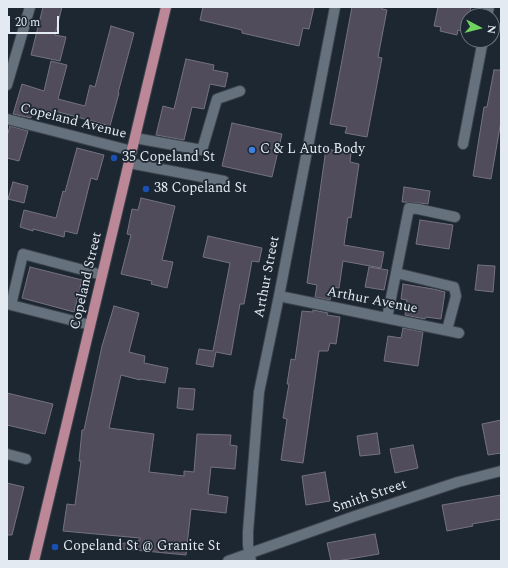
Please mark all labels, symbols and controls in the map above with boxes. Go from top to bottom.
scale bar [10,8,61,34]
north arrow [460,8,500,48]
text: 20 m [15,13,40,32]
text: N [482,24,500,35]
street label: Copeland Avenue [18,101,128,143]
place label: C & L Auto Body [260,142,365,158]
marker: C & L Auto Body [247,145,257,155]
place label: 35 Copeland St [122,150,215,166]
marker: 35 Copeland St [109,153,119,163]
place label: 38 Copeland St [154,181,247,197]
marker: 38 Copeland St [141,184,151,194]
street label: Copeland Street [68,231,106,331]
street label: Arthur Street [252,235,284,319]
street label: Arthur Avenue [325,284,419,318]
street label: Smith Street [331,477,409,517]
place label: Copeland St @ Granite St [63,539,220,555]
marker: Copeland St @ Granite St [50,542,60,552]

